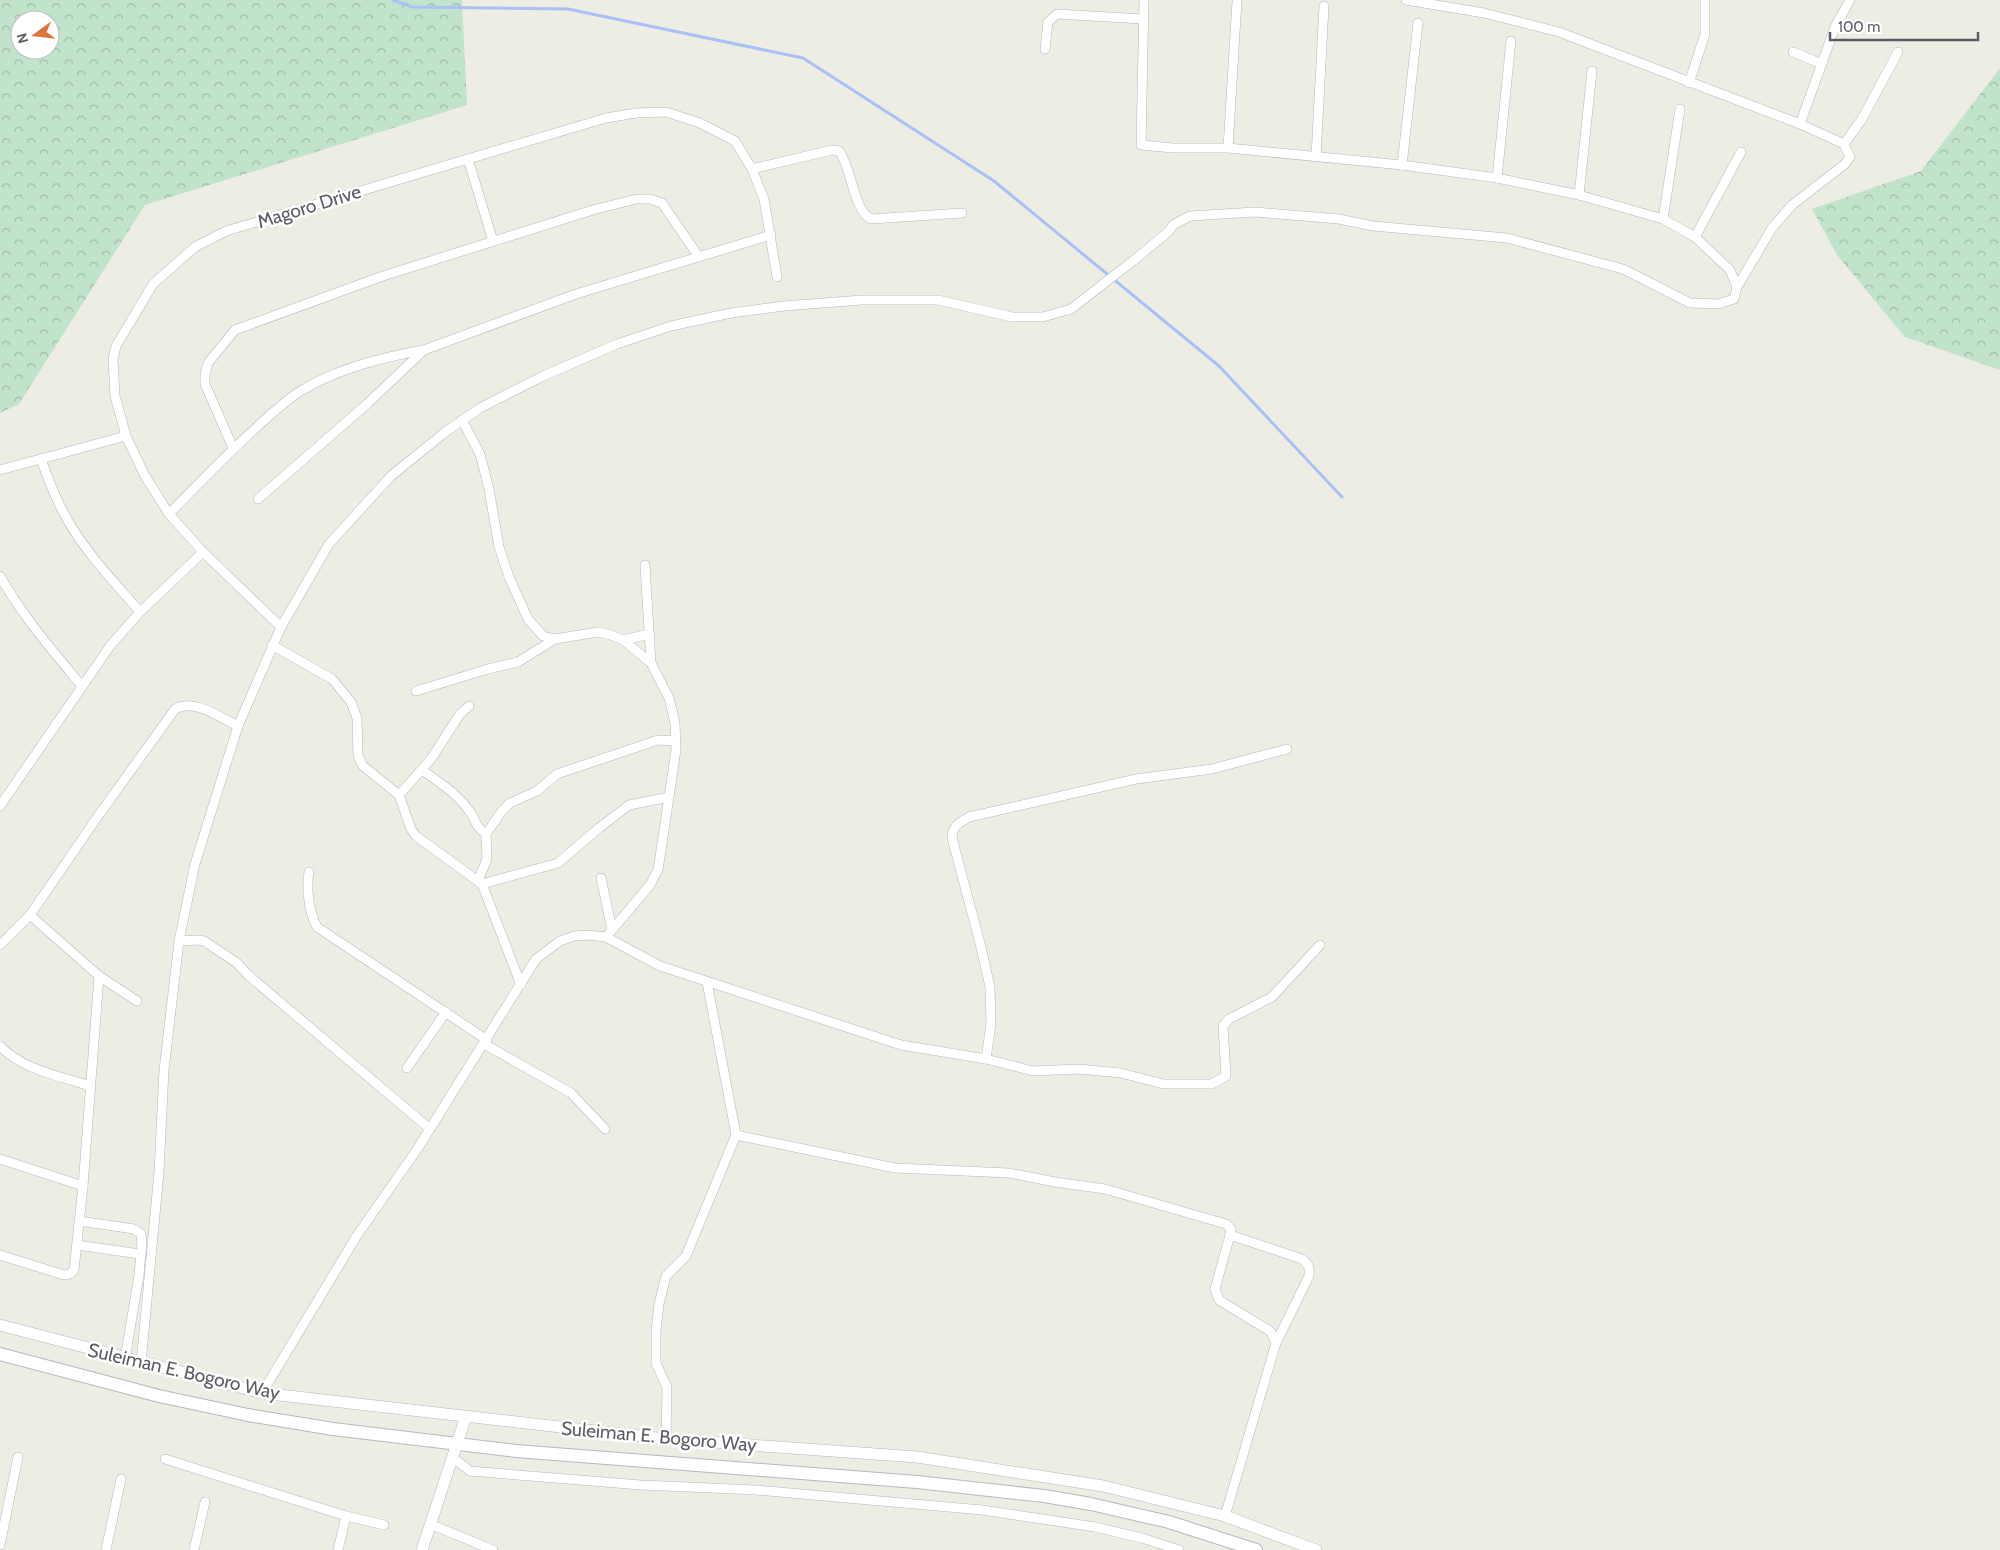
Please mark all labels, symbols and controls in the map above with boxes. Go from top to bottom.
north arrow [10,10,60,60]
scale bar [1830,10,1978,42]
text: 100 m [1838,18,1880,36]
text: N [12,31,32,45]
street label: Magoro Drive [254,180,364,233]
street label: Suleiman E. Bogoro Way [86,1338,282,1405]
street label: Suleiman E. Bogoro Way [560,1416,758,1457]

